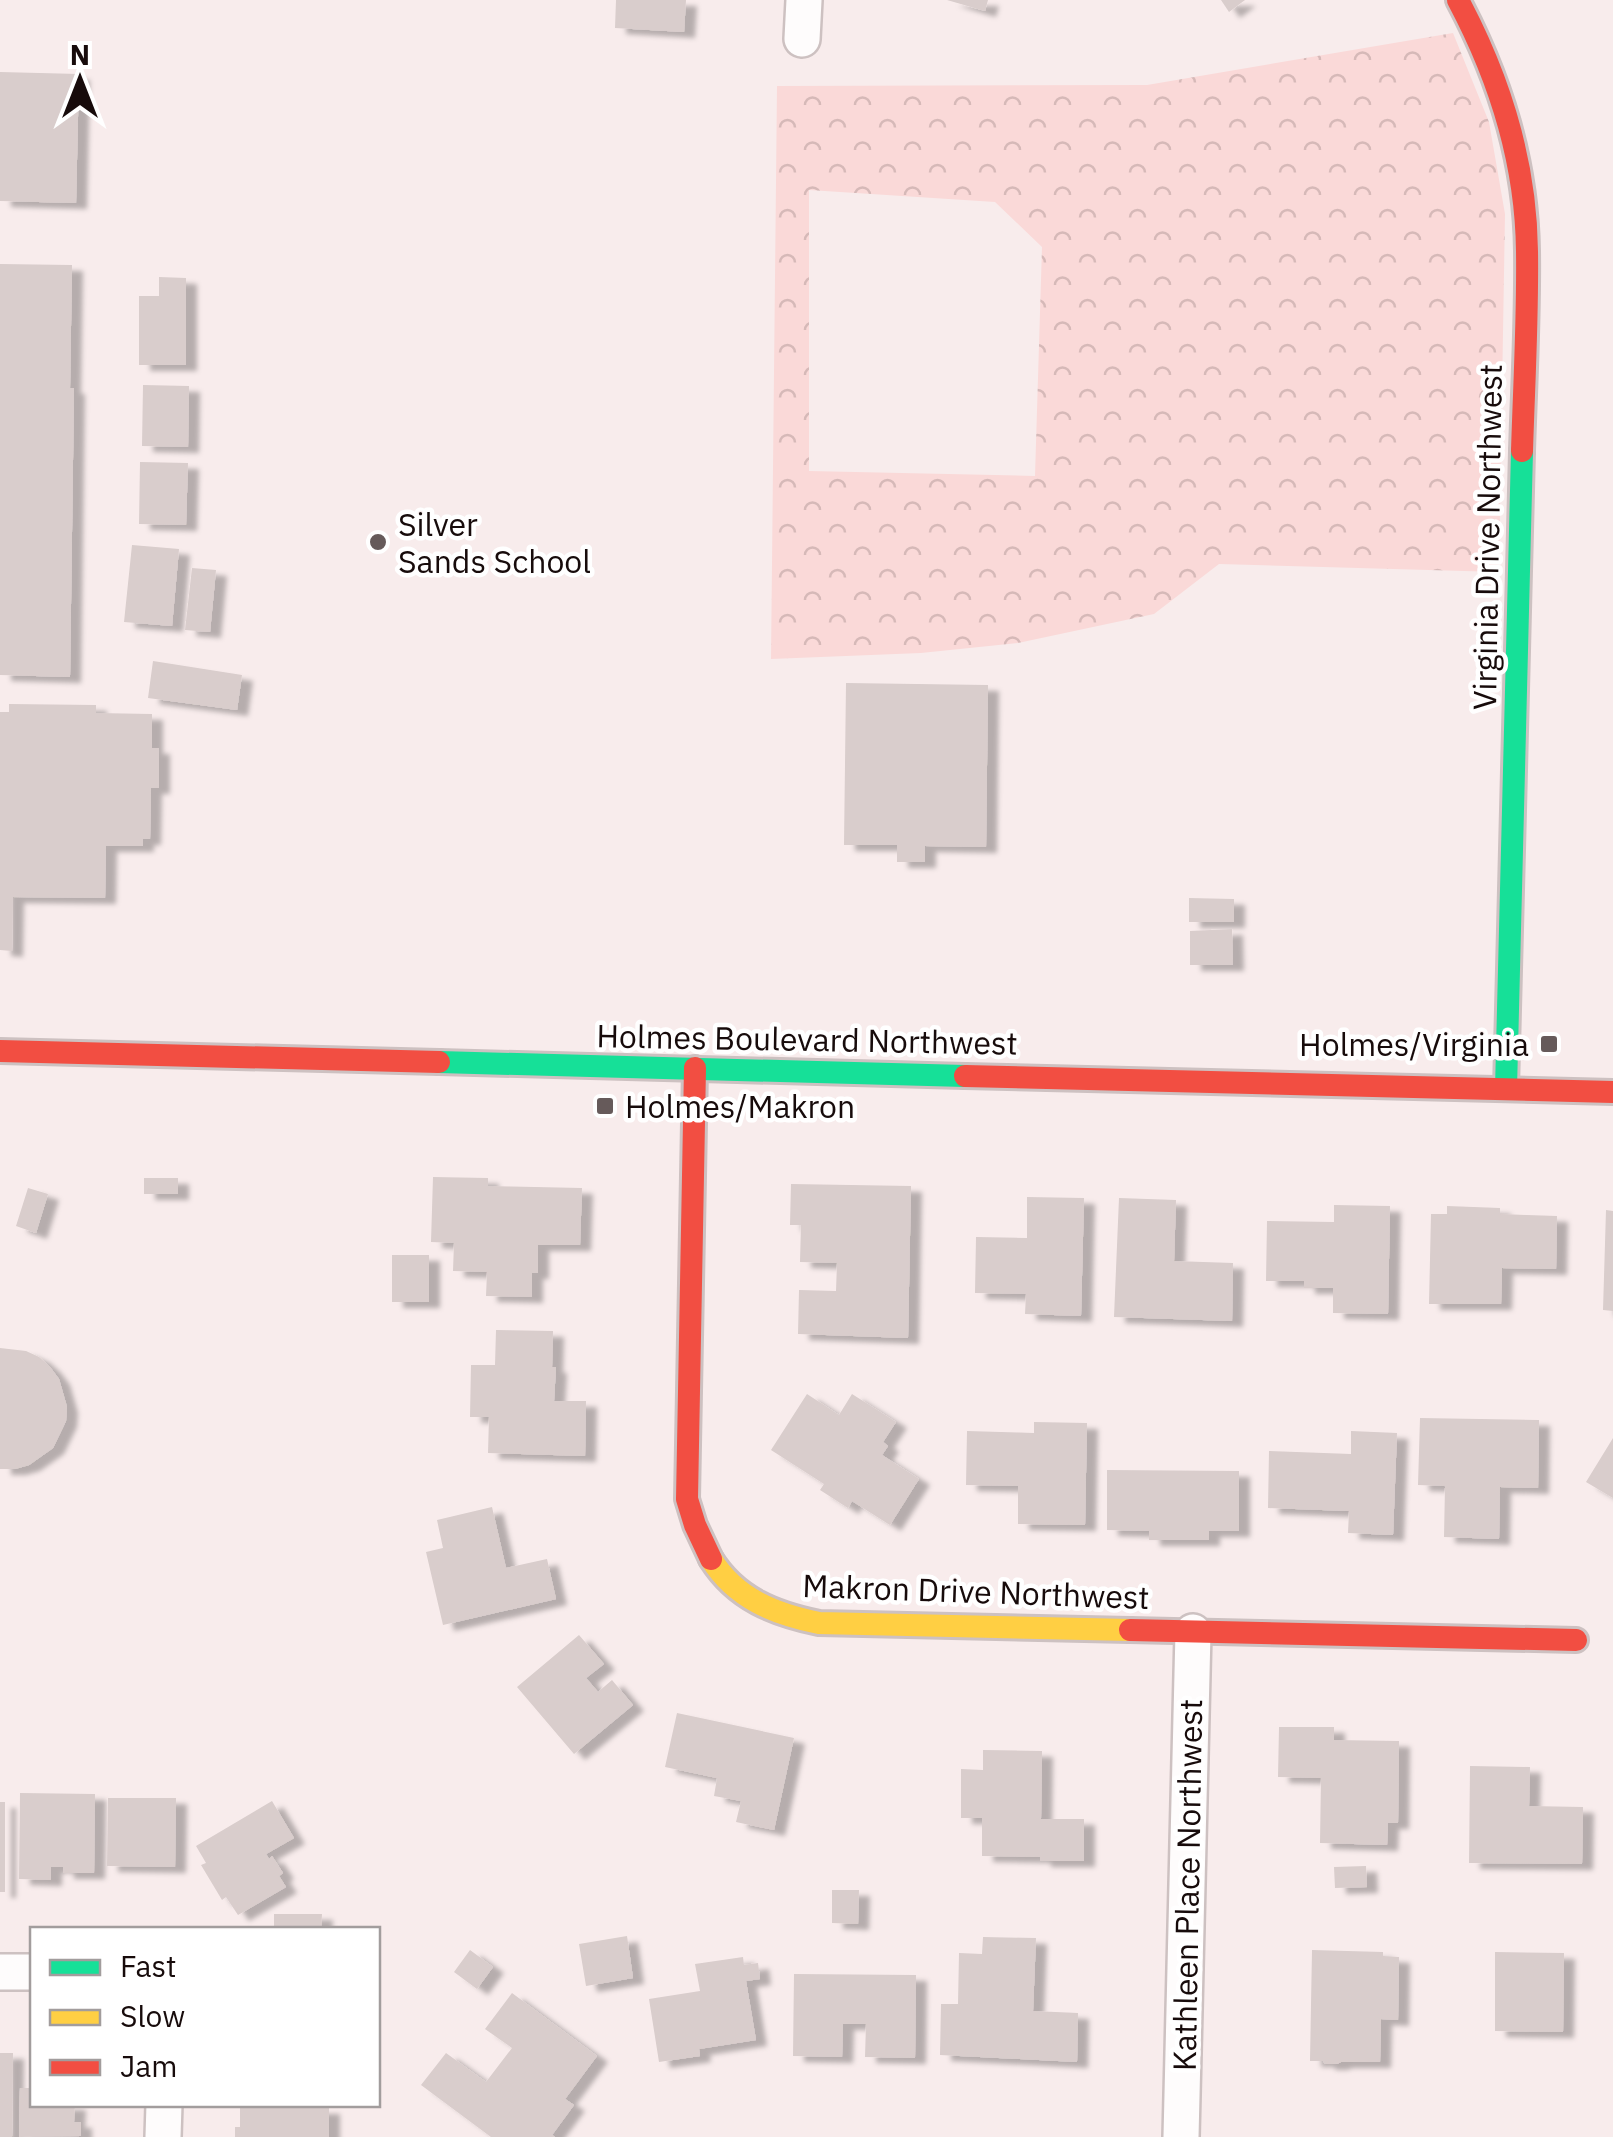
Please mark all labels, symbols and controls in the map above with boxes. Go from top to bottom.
north arrow [30,30,130,130]
text: N [70,36,90,73]
street label: Virginia Drive Northwest [1463,364,1511,710]
place label: Silver Sands School [398,503,591,582]
marker: Silver Sands School [367,531,389,553]
street label: Holmes Boulevard Northwest [596,1014,1018,1064]
place label: Holmes/Virginia [1299,1023,1529,1065]
marker: Holmes/Virginia [1538,1033,1560,1055]
place label: Holmes/Makron [625,1085,855,1127]
marker: Holmes/Makron [594,1095,616,1117]
street label: Makron Drive Northwest [802,1564,1150,1618]
street label: Kathleen Place Northwest [1163,1698,1211,2072]
legend [30,1927,380,2107]
text: Fast [120,1946,177,1985]
text: Slow [120,1996,185,2035]
text: Jam [120,2046,178,2085]

